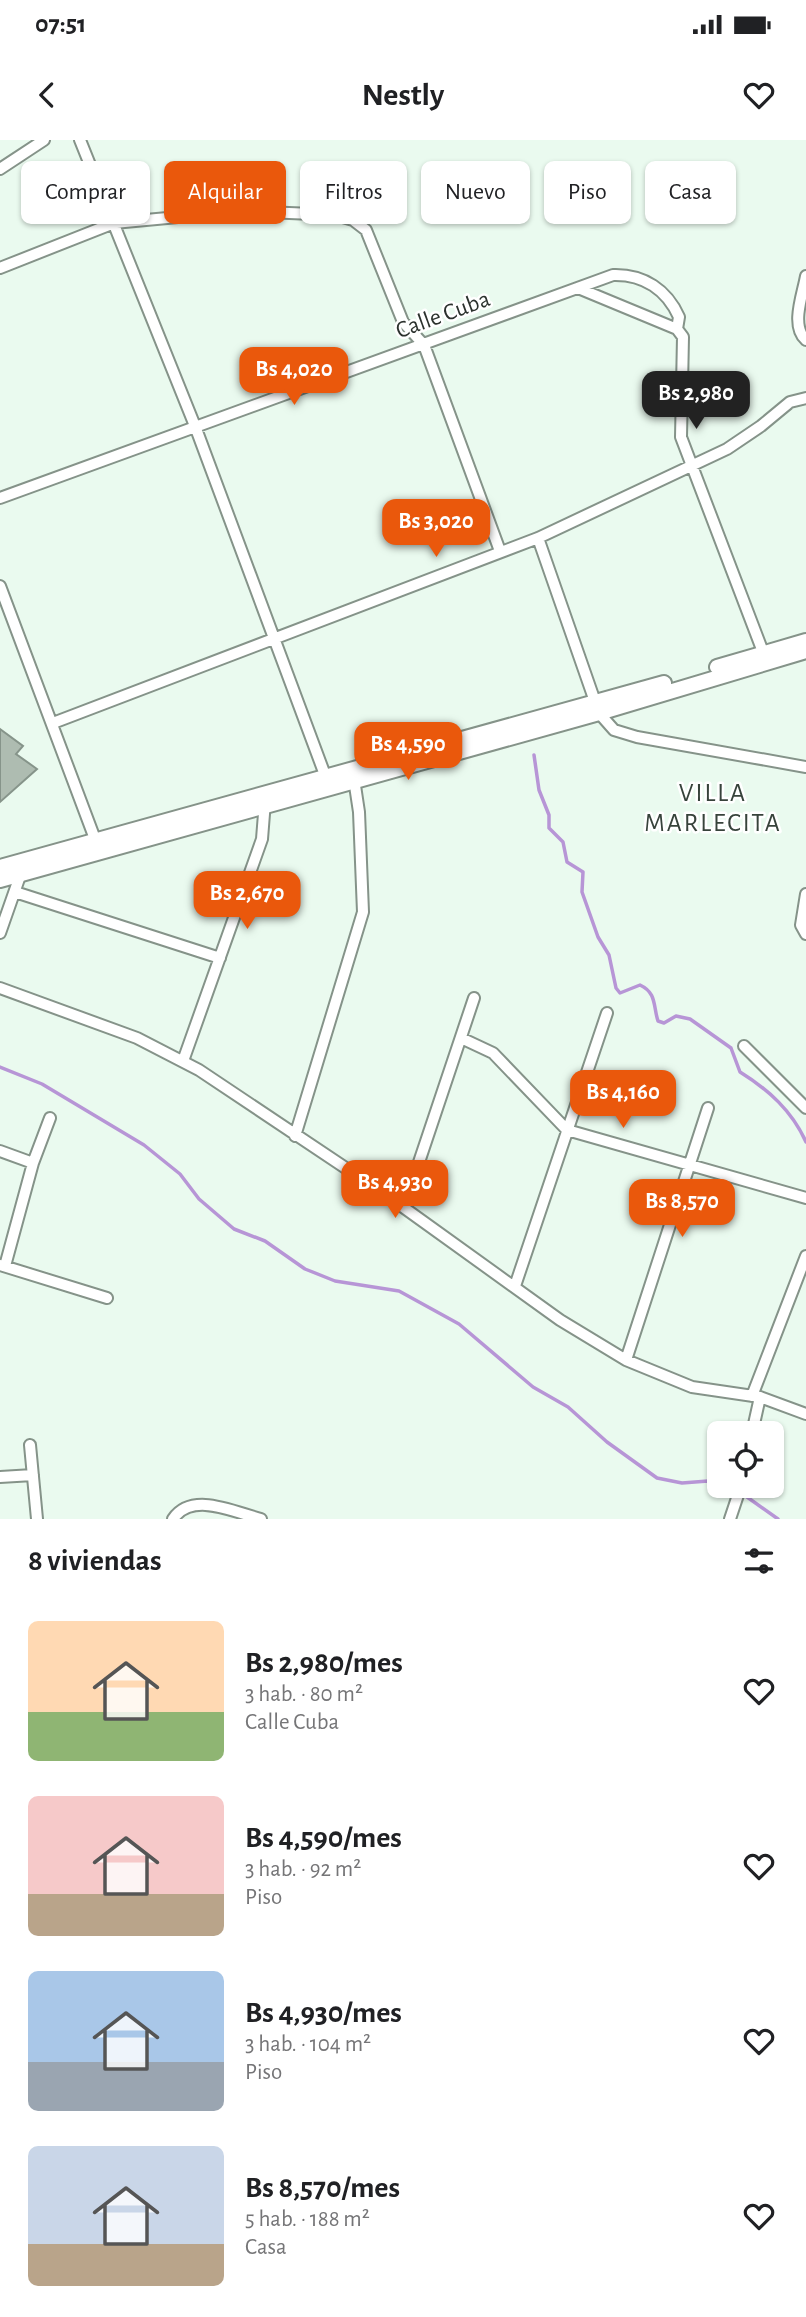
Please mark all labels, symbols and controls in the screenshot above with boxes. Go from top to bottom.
text: 07:51 [35,11,86,37]
icon: back [28,76,66,114]
icon: heart [740,76,778,114]
text: Nestly [362,79,444,111]
chip: Comprar [21,161,150,224]
chip: Alquilar [164,161,286,224]
chip: Filtros [300,161,407,224]
chip: Nuevo [421,161,530,224]
chip: Piso [544,161,631,224]
chip: Casa [645,161,736,224]
street label: Calle Cuba [393,287,493,343]
pin: Bs 4,020 [222,348,366,407]
text: Bs 4,020 [255,358,333,381]
pin: Bs 2,980 [624,372,768,431]
text: Bs 2,980 [658,382,734,405]
pin: Bs 3,020 [364,500,508,559]
text: Bs 3,020 [398,510,474,533]
pin: Bs 4,590 [336,722,480,782]
text: Bs 4,590 [370,733,446,756]
district label: VILLA MARLECITA [644,780,782,836]
pin: Bs 2,670 [175,872,319,931]
text: Bs 2,670 [210,882,284,905]
pin: Bs 4,160 [551,1070,695,1130]
text: Bs 4,160 [586,1081,660,1104]
pin: Bs 4,930 [323,1160,467,1220]
text: Bs 4,930 [357,1171,433,1194]
pin: Bs 8,570 [610,1180,754,1239]
text: Bs 8,570 [645,1190,719,1213]
map controls [707,1421,784,1498]
button: locate [707,1421,784,1498]
icon: filters [740,1542,778,1580]
text: 8 viviendas [28,1546,161,1576]
text: Bs 2,980/mes [245,1648,403,1678]
icon: home [84,1649,168,1733]
icon: heart [740,1672,778,1710]
text: 3 hab. · 80 m² [245,1683,363,1706]
text: Calle Cuba [245,1711,339,1734]
text: Bs 4,590/mes [245,1823,402,1853]
icon: home [84,1824,168,1908]
icon: heart [740,1847,778,1885]
text: 3 hab. · 92 m² [245,1858,361,1881]
text: Piso [245,1886,282,1909]
text: Bs 4,930/mes [245,1998,402,2028]
icon: home [84,1999,168,2083]
icon: heart [740,2022,778,2060]
text: 3 hab. · 104 m² [245,2033,371,2056]
text: Piso [245,2061,282,2084]
text: Bs 8,570/mes [245,2173,400,2203]
icon: home [84,2174,168,2258]
icon: heart [740,2197,778,2235]
text: 5 hab. · 188 m² [245,2208,370,2231]
text: Casa [245,2236,287,2259]

